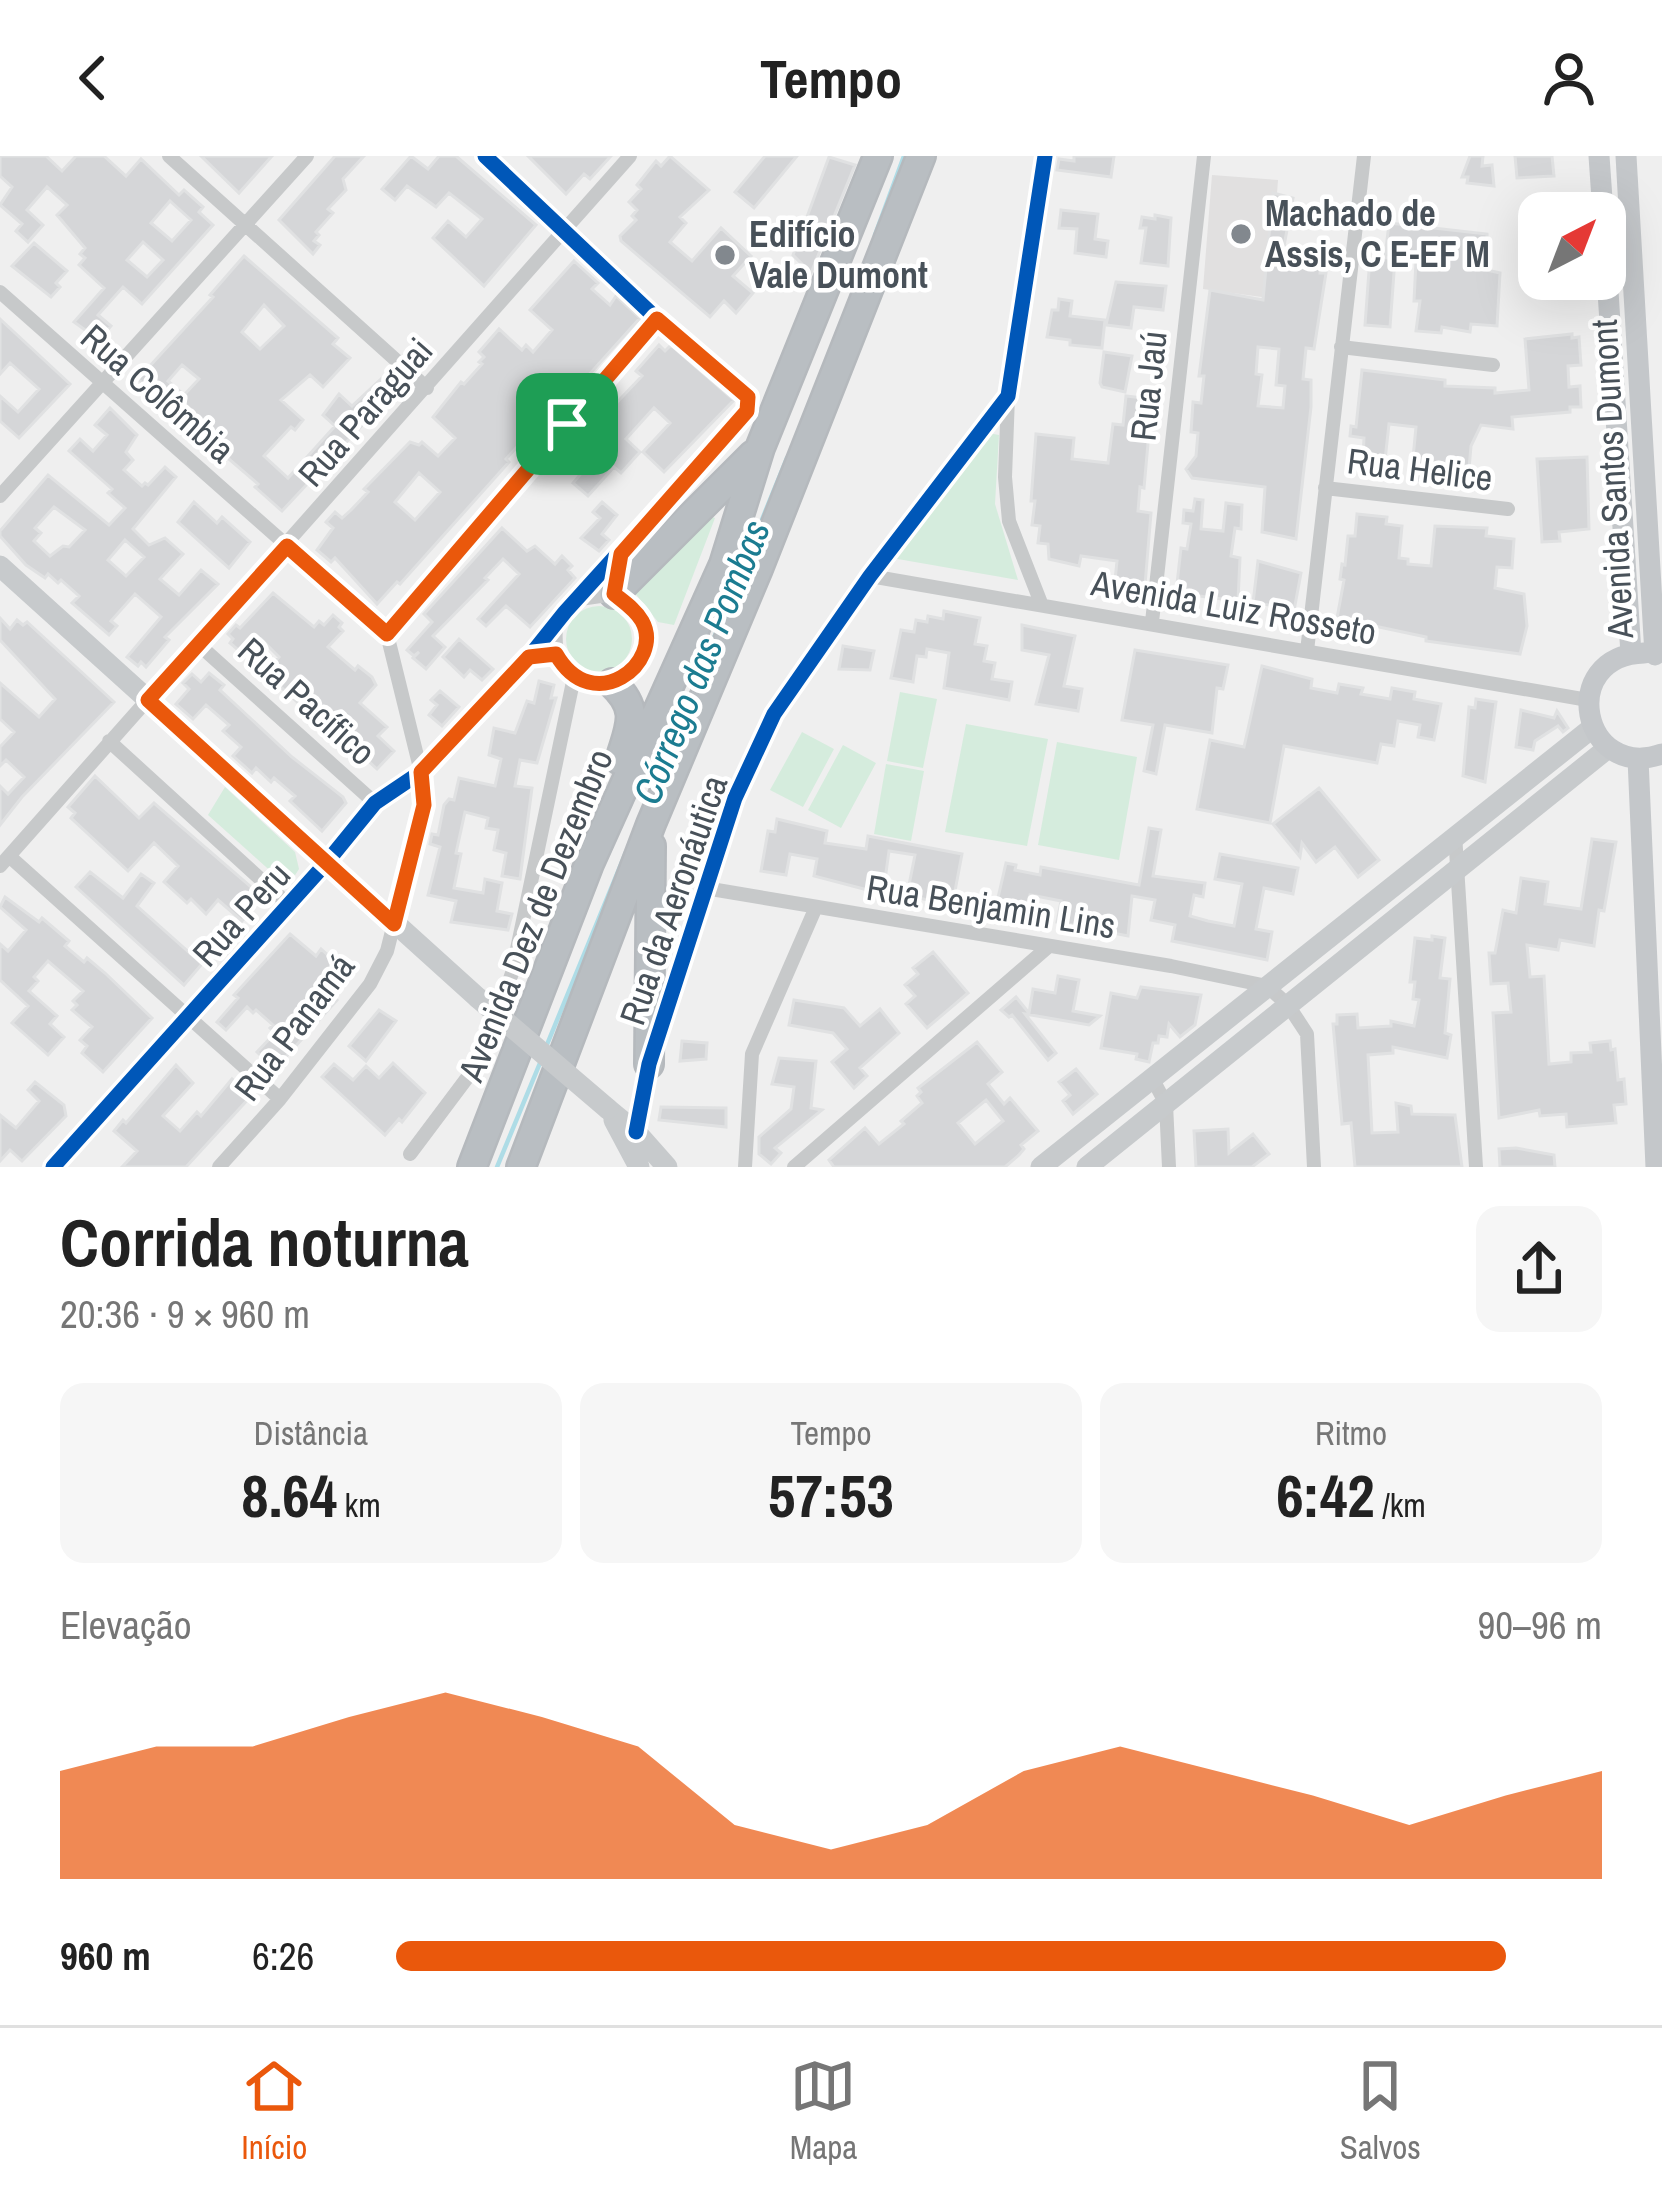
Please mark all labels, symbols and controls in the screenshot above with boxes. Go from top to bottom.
text: Tempo [760,42,902,115]
icon: back [60,45,126,111]
icon: person [1536,45,1602,111]
place label: Machado de Assis, C E-EF M [1265,189,1490,278]
north arrow [1518,192,1626,300]
map controls [1518,192,1626,300]
place label: Edifício Vale Dumont [749,210,928,299]
marker: Machado de Assis, C E-EF M [1228,221,1254,247]
marker: Edifício Vale Dumont [712,242,738,268]
street label: Rua Colômbia [71,313,245,473]
street label: Avenida Santos Dumont [1580,318,1644,641]
street label: Rua Paraguai [287,328,443,496]
street label: Rua Jaú [1118,329,1178,443]
pin [516,373,618,475]
icon: arrive [534,391,600,457]
street label: Rua Helice [1345,436,1495,502]
water label: Córrego das Pombas [620,512,782,812]
street label: Avenida Luiz Rosseto [1087,558,1380,656]
street label: Rua Pacífico [228,627,386,775]
street label: Avenida Dez de Dezembro [446,742,624,1089]
street label: Rua da Aeronáutica [608,769,738,1031]
street label: Rua Peru [181,852,301,976]
street label: Rua Benjamin Lins [863,863,1119,949]
street label: Rua Panamá [223,944,365,1110]
text: Corrida noturna [60,1198,469,1287]
button: share [1476,1206,1602,1332]
text: 20:36 · 9 × 960 m [60,1288,310,1340]
text: Distância [254,1411,368,1455]
text: Tempo [790,1411,872,1455]
text: Ritmo [1315,1411,1387,1455]
text: 8.64 [241,1455,337,1536]
text: 57:53 [768,1455,894,1536]
text: 6:42 [1276,1455,1375,1536]
text: km [337,1483,381,1527]
text: /km [1375,1483,1426,1527]
text: Elevação [60,1599,192,1651]
text: 90–96 m [1478,1599,1602,1651]
text: 960 m [60,1930,151,1982]
text: 6:26 [252,1930,314,1982]
tab: Início [241,2053,307,2169]
tab: Mapa [790,2053,857,2169]
tab: Salvos [1340,2053,1421,2169]

